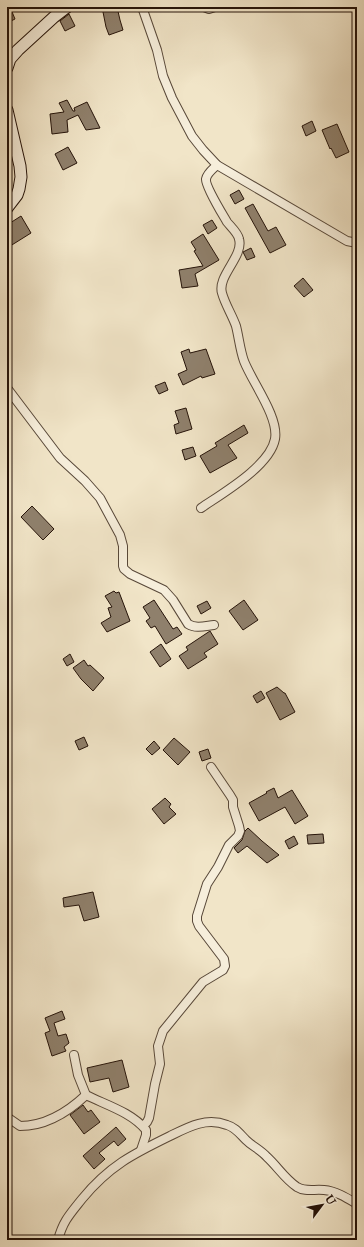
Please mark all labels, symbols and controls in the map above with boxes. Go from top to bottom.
north arrow [302,1185,342,1225]
text: U [322,1193,338,1208]

